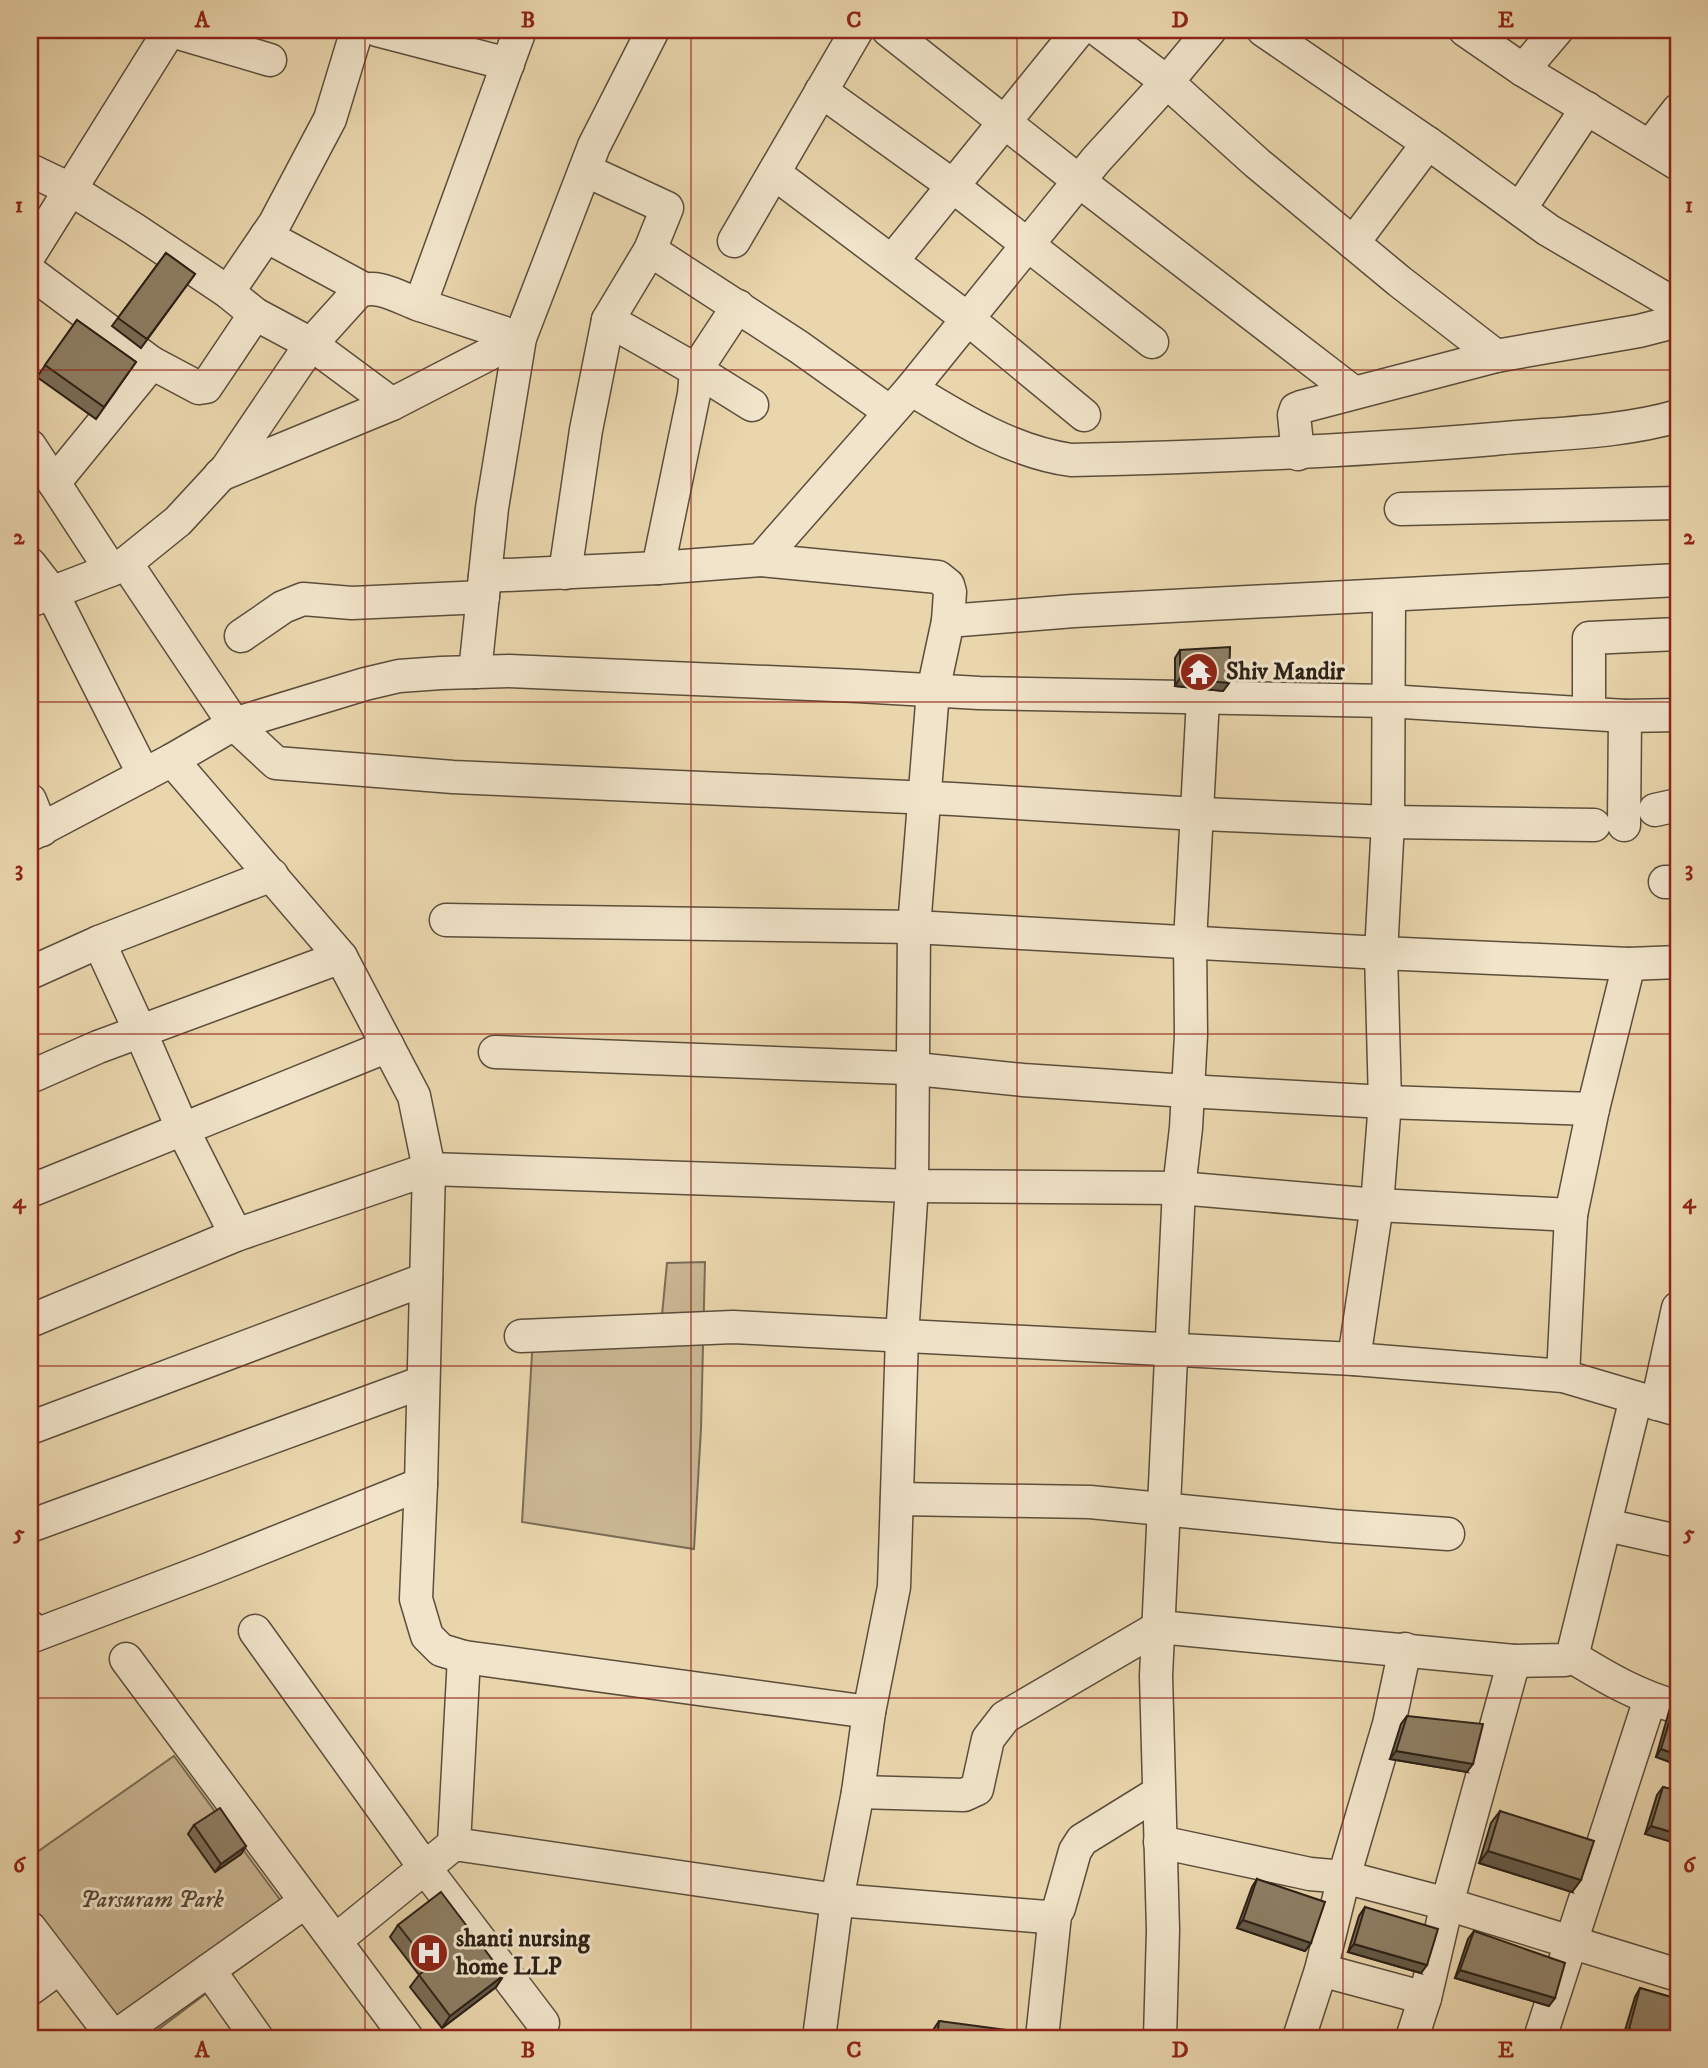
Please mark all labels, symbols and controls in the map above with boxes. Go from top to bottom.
text: A [194,6,211,35]
text: B [521,6,535,35]
text: C [846,6,862,35]
text: D [1171,6,1189,35]
text: E [1498,6,1514,35]
text: 1 [15,191,23,220]
text: 1 [1685,191,1693,220]
text: 2 [13,523,25,552]
text: 2 [1683,523,1695,552]
temple icon: Shiv Mandir [1178,651,1220,693]
place label: Shiv Mandir [1226,657,1346,687]
text: 3 [15,855,23,884]
text: 3 [1685,855,1693,884]
text: 4 [12,1187,27,1216]
text: 4 [1682,1187,1697,1216]
text: 5 [12,1519,25,1548]
text: 5 [1682,1519,1695,1548]
text: 6 [13,1851,27,1880]
text: 6 [1683,1851,1697,1880]
park label: Parsuram Park [80,1885,224,1915]
place label: shanti nursing home LLP [455,1924,591,1982]
hospital icon: shanti nursing home LLP [408,1932,450,1974]
text: A [194,2036,211,2065]
text: B [521,2036,535,2065]
text: C [846,2036,862,2065]
text: D [1171,2036,1189,2065]
text: E [1498,2036,1514,2065]

